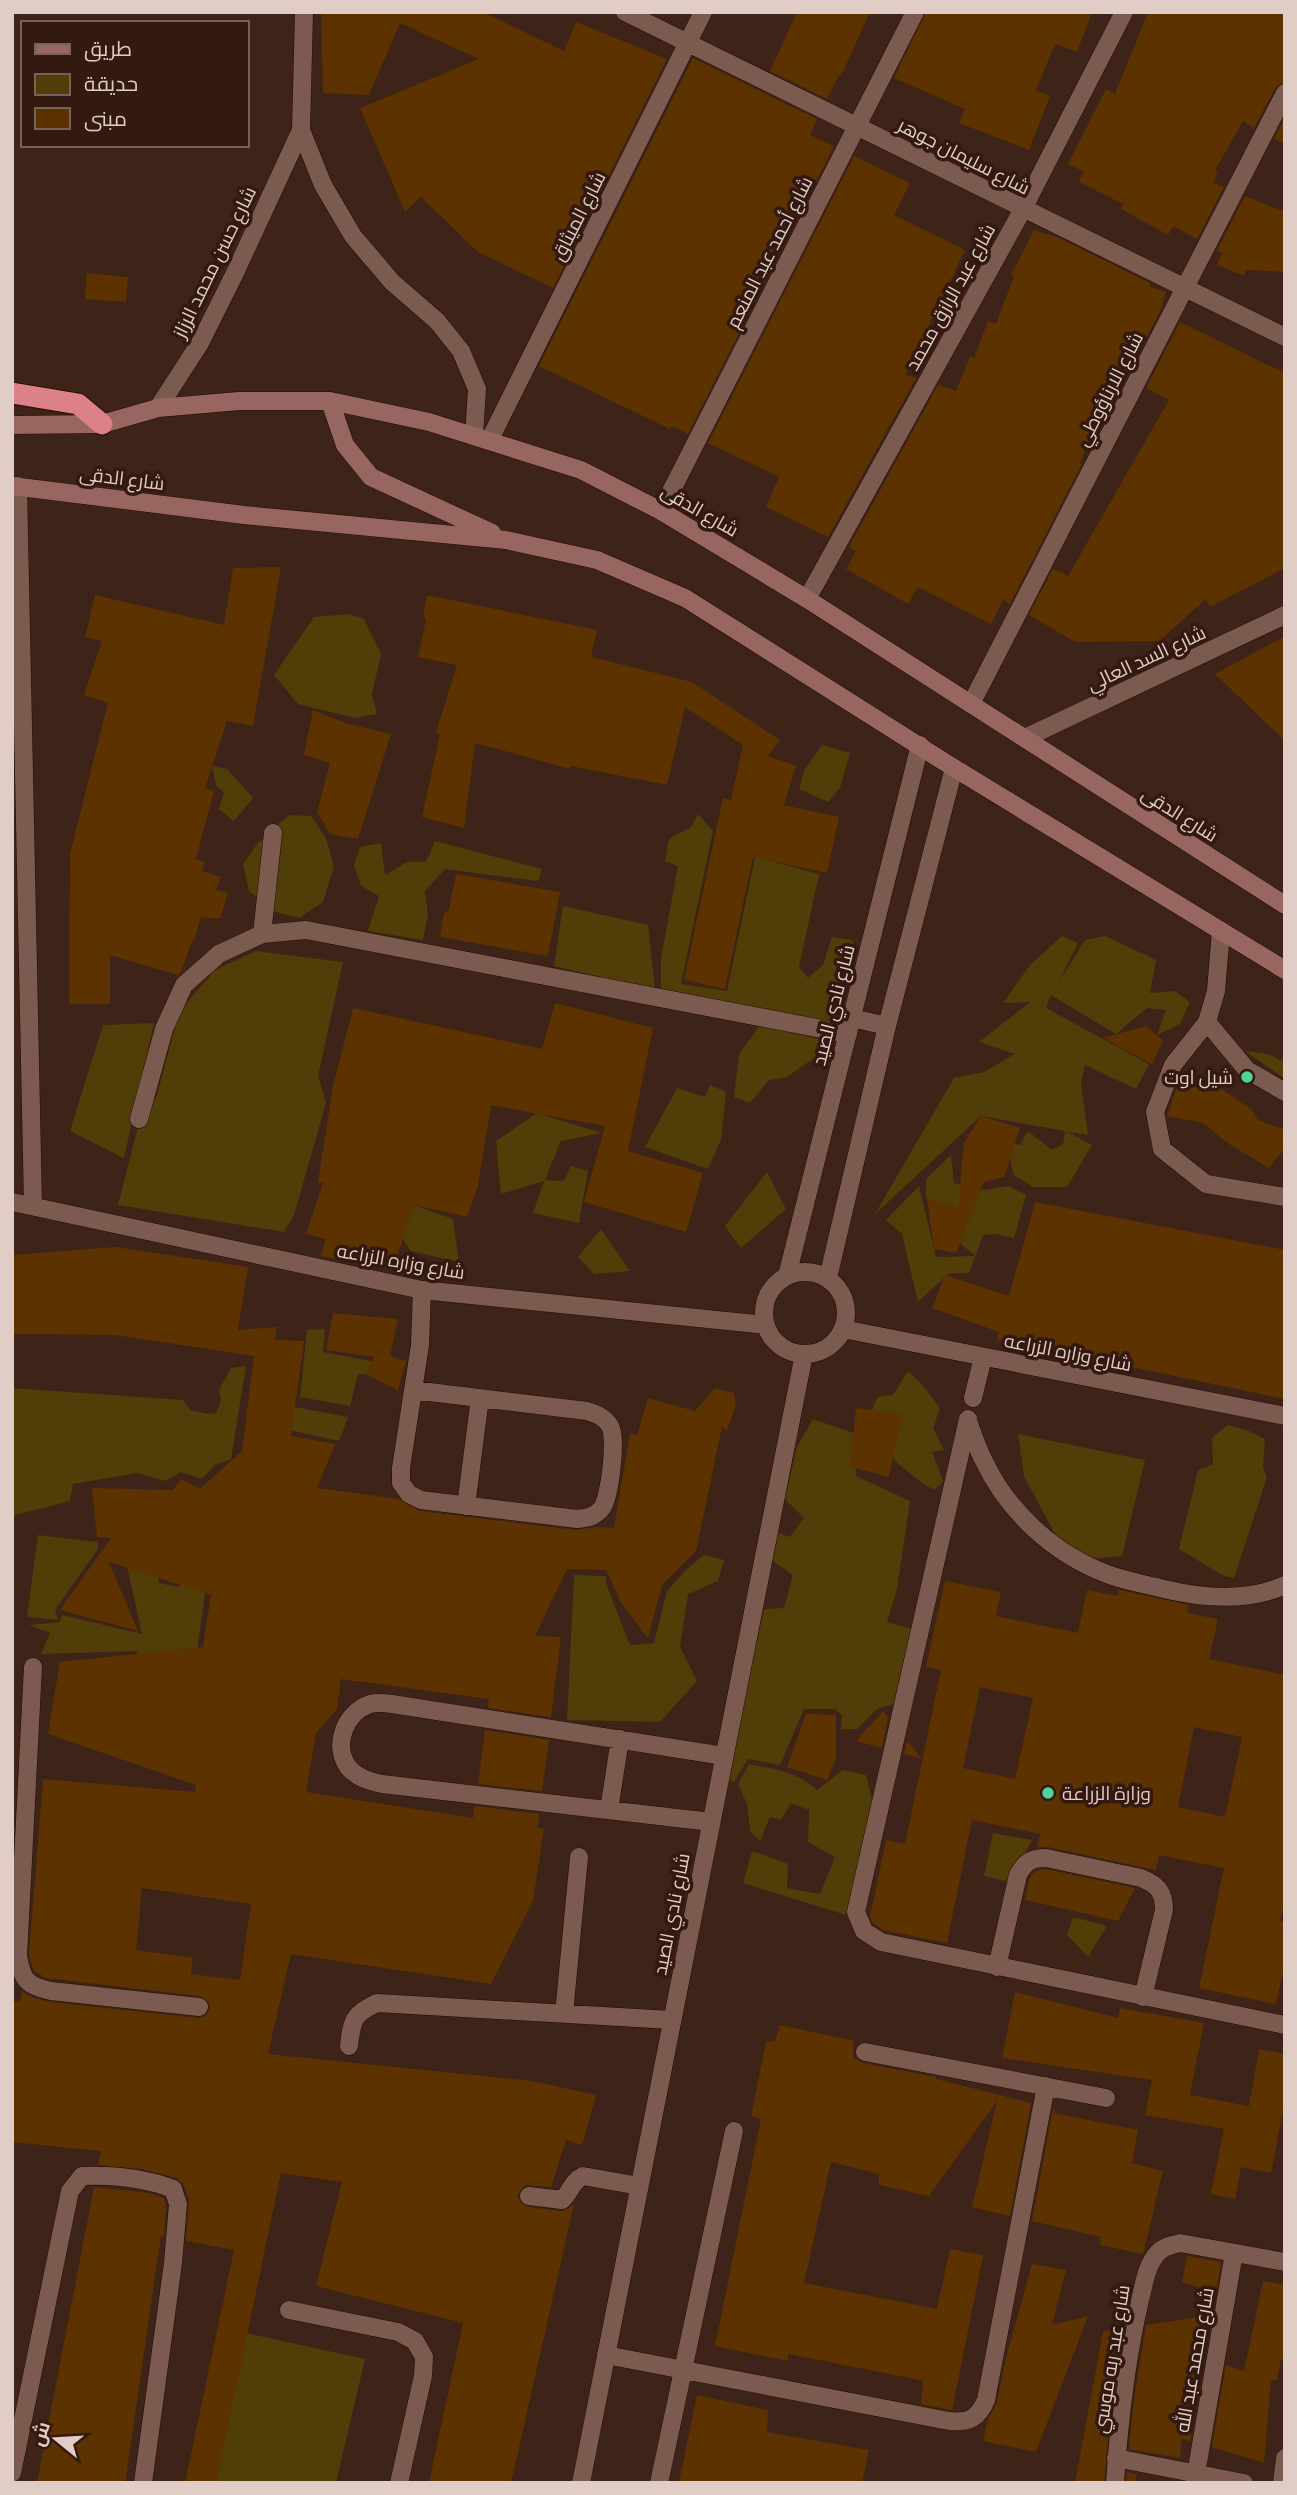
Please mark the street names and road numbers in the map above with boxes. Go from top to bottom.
street label: شارع سليمان جوهر [892,111,1034,201]
street label: شارع الميثاق [544,167,612,266]
street label: شارع أحمد عبد المنعم [719,172,819,333]
street label: شارع حسن محمد الرزاز [166,182,263,344]
street label: شارع عبد الرازق محمد [899,219,1002,376]
street label: شارع الارناؤوطي [1069,327,1151,452]
street label: شارع الدقى [78,460,166,497]
street label: شارع الدقى [656,477,744,544]
street label: شارع السد العالي [1082,619,1211,699]
street label: شارع الدقى [1136,780,1223,849]
street label: شارع نادي الصيد [805,942,863,1069]
street label: شارع وزاره الزراعه [335,1237,467,1286]
street label: شارع وزاره الزراعه [1002,1327,1134,1378]
street label: شارع نادي الصيد [646,1851,698,1978]
street label: شارع عبد ربه موسي [1086,2283,1138,2435]
street label: شارع محمد عبد الله [1168,2285,1221,2435]

